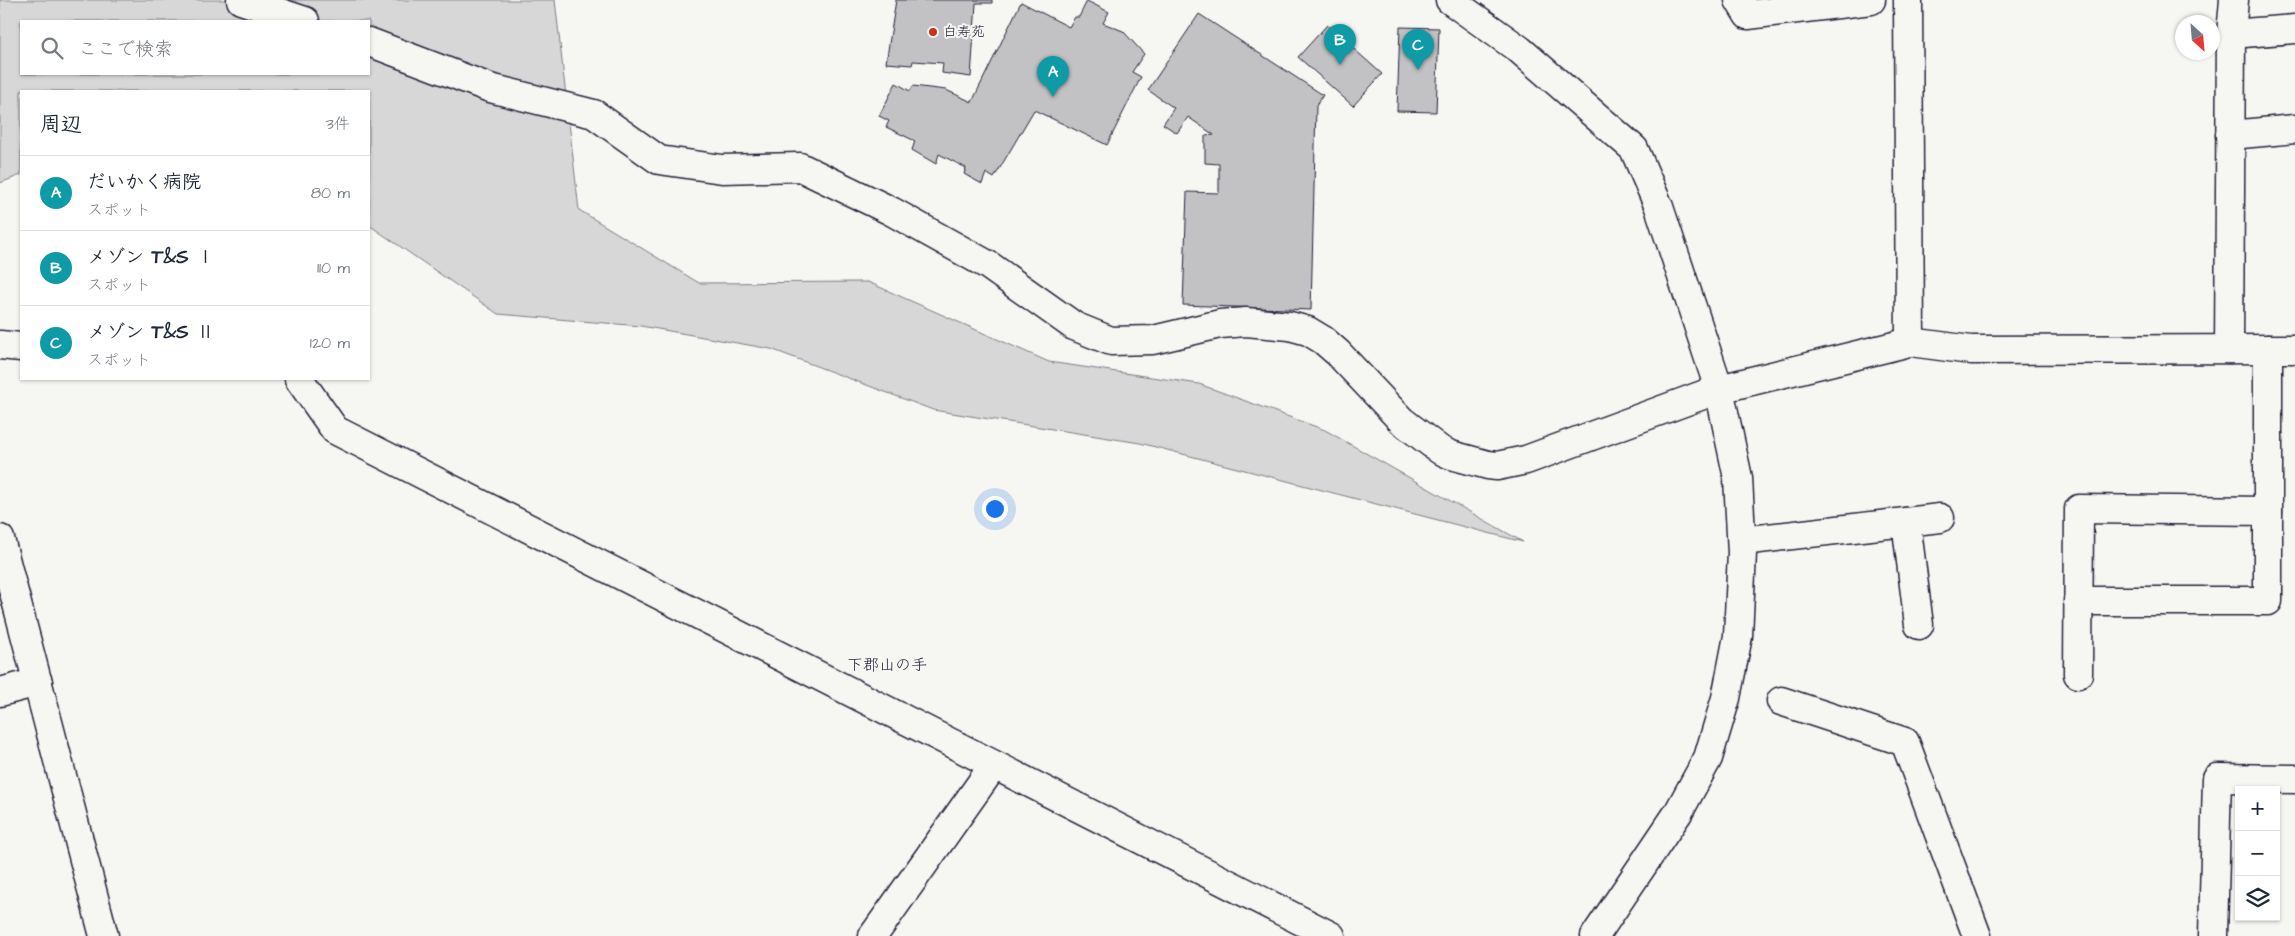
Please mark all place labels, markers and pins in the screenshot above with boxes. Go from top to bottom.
place label: 白寿苑 [943,22,985,42]
pin: B [1324,24,1356,65]
marker: 白寿苑 [927,26,939,38]
pin: C [1402,29,1434,70]
pin: A [1037,56,1069,97]

